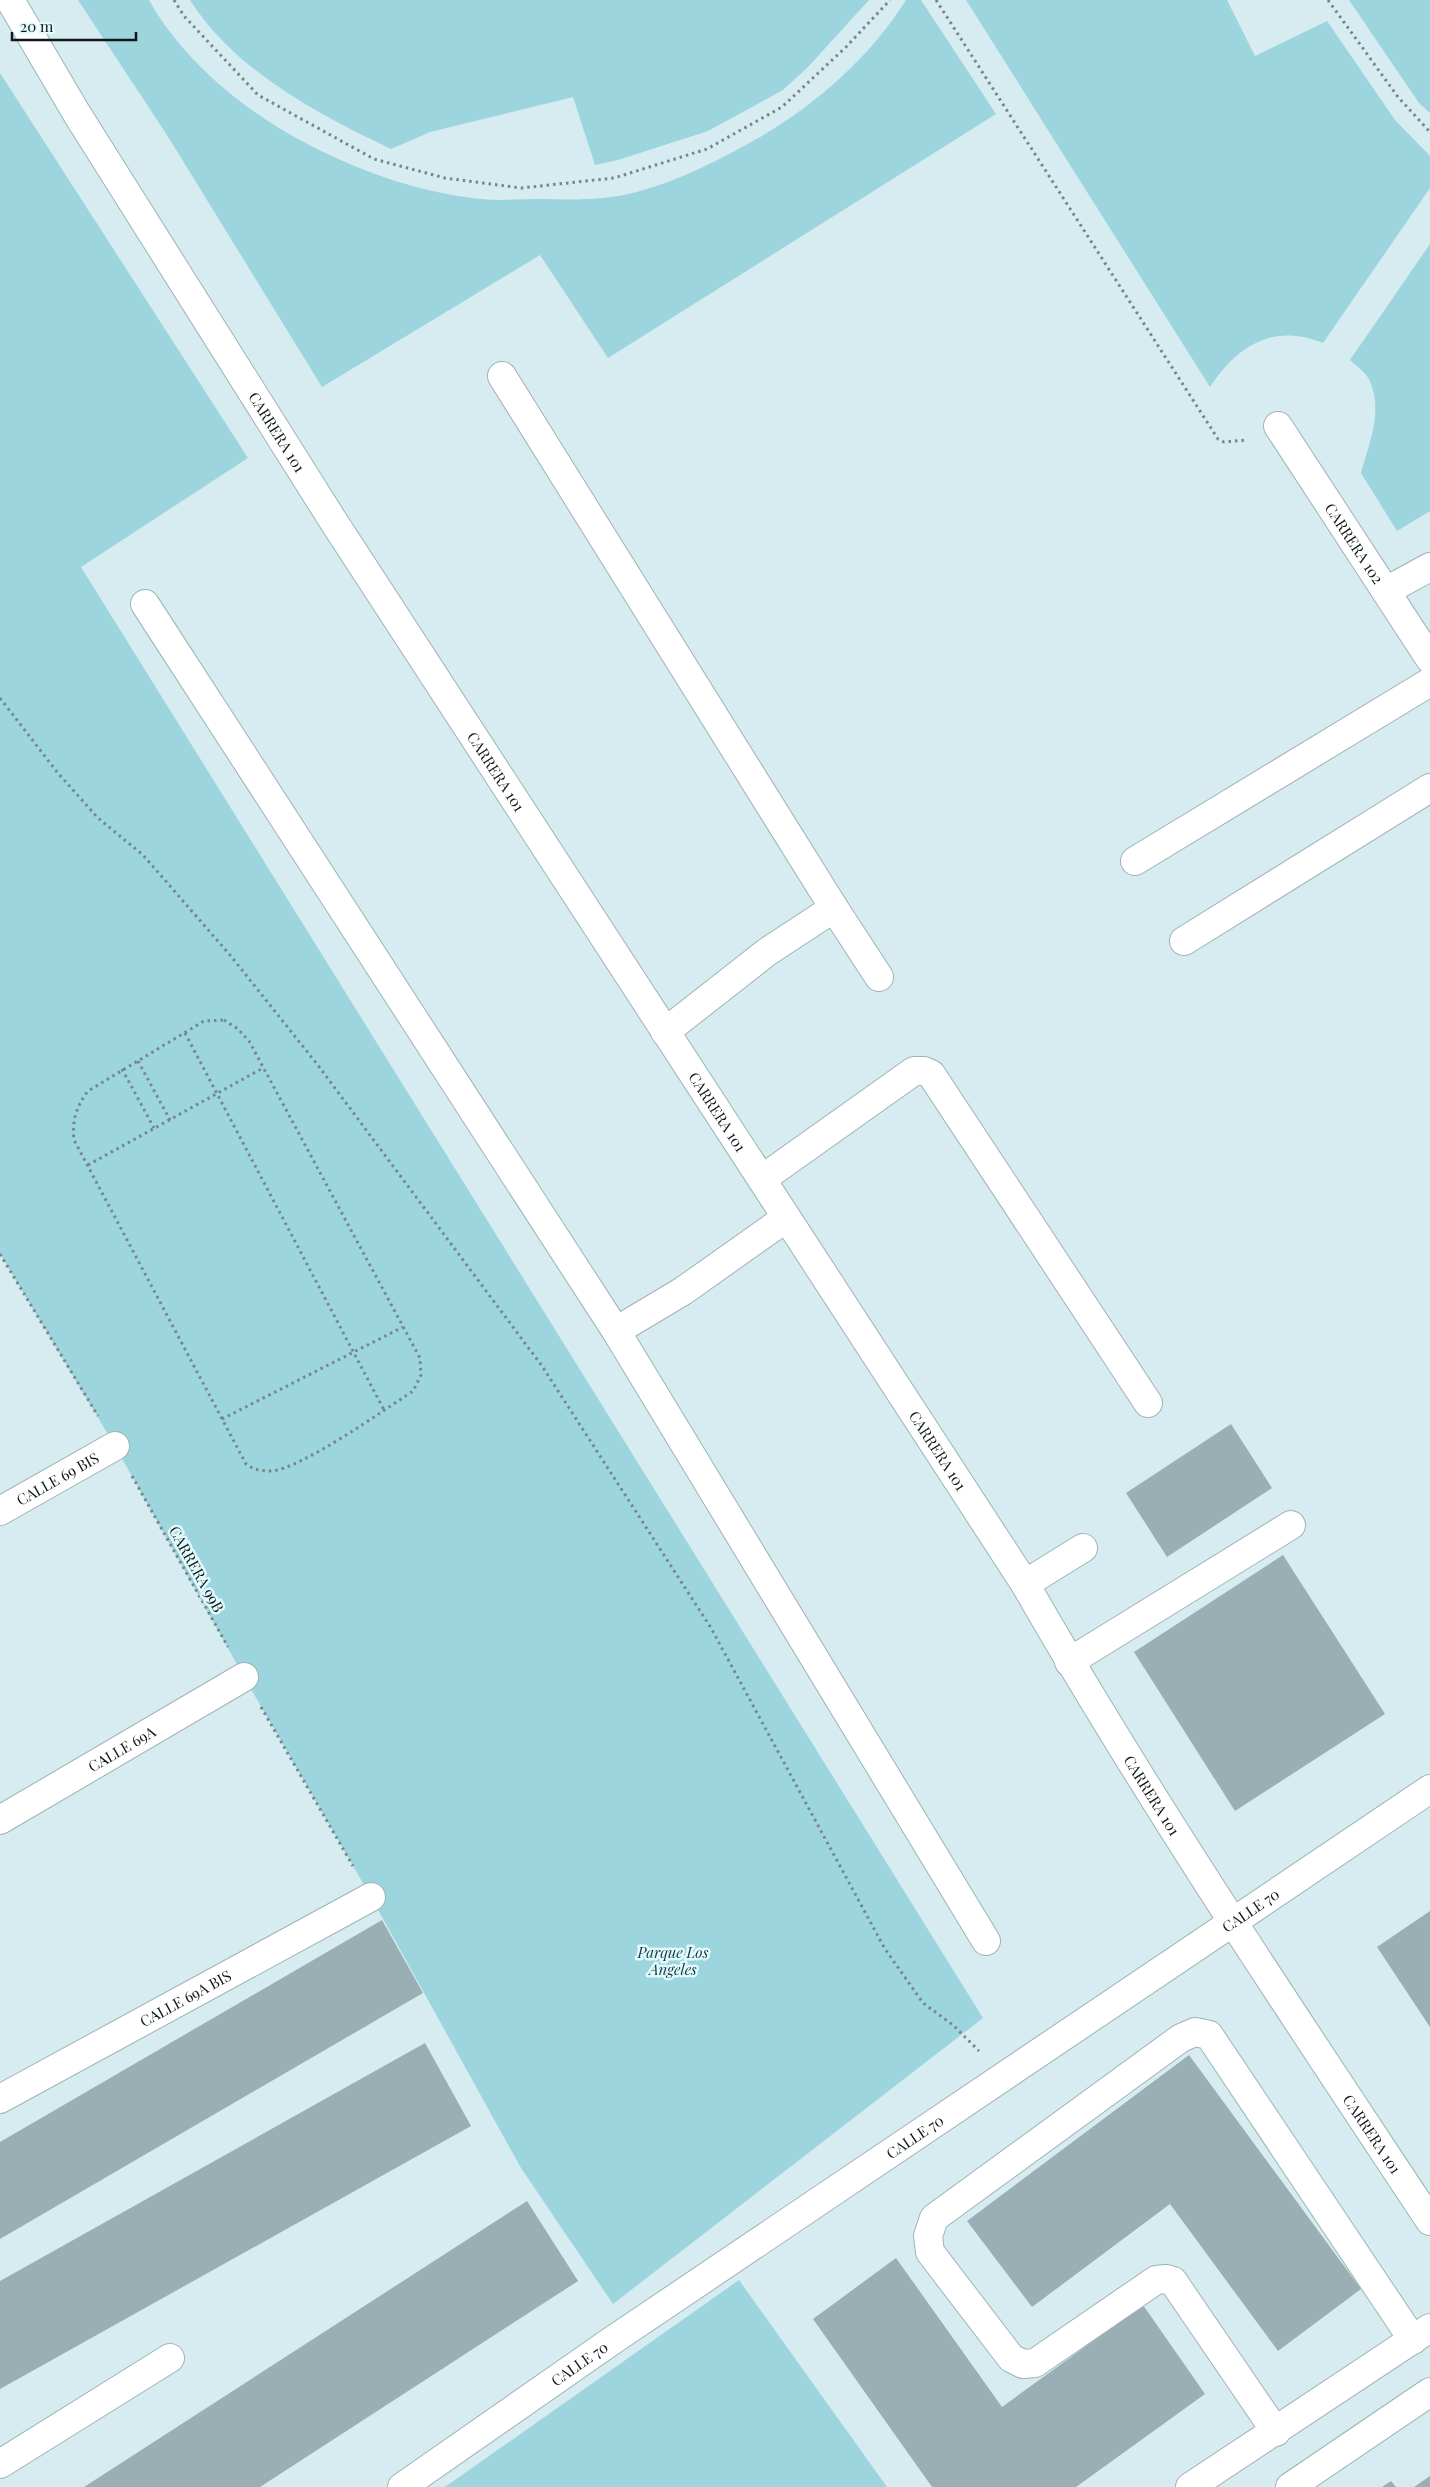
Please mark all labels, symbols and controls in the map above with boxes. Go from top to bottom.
scale bar [12,10,136,42]
text: 20 m [20,16,54,36]
street label: CARRERA 101 [244,388,310,476]
street label: CARRERA 102 [1321,499,1388,588]
street label: CARRERA 101 [463,728,530,815]
street label: CARRERA 101 [684,1068,751,1156]
street label: CARRERA 101 [905,1407,972,1494]
street label: CALLE 69 BIS [13,1447,102,1510]
street label: CARRERA 99B [165,1522,229,1616]
street label: CALLE 69A [84,1721,159,1776]
street label: CARRERA 101 [1119,1751,1185,1840]
street label: CALLE 70 [1218,1884,1283,1937]
park label: Parque Los Angeles [637,1942,709,1979]
street label: CALLE 69A BIS [136,1965,234,2031]
street label: CARRERA 101 [1339,2090,1406,2178]
street label: CALLE 70 [882,2110,947,2163]
street label: CALLE 70 [547,2337,612,2390]

